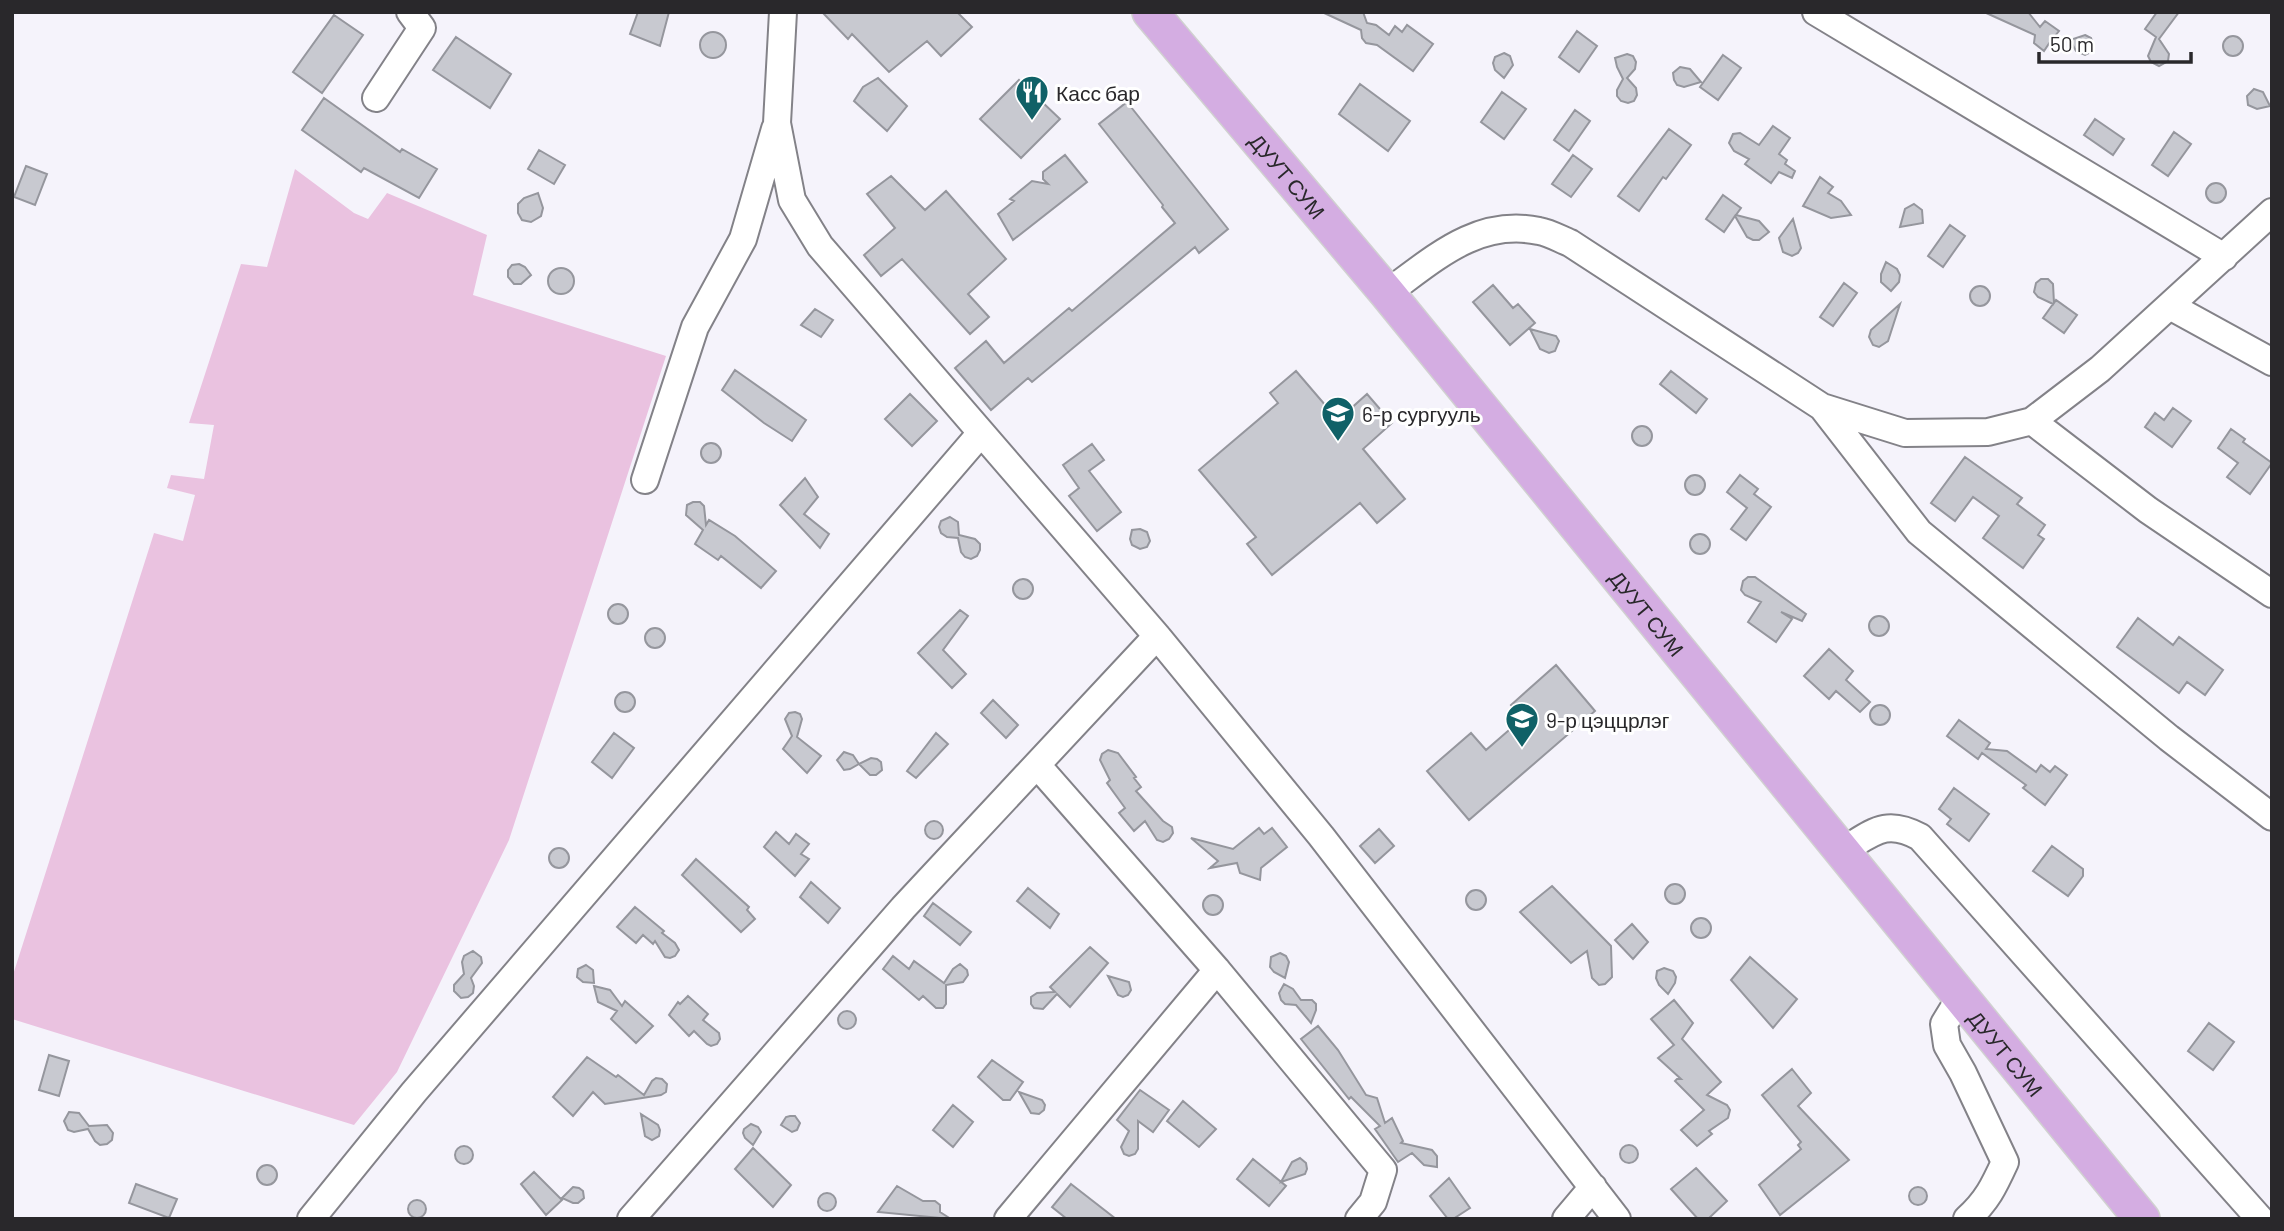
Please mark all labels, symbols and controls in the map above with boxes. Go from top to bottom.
scale bar [2039,21,2191,65]
text: 50 m [2050,31,2094,56]
restaurant icon: Касс бар [1013,73,1051,122]
place label: Касс бар [1056,80,1140,105]
street label: ДУУТ СУМ [1245,128,1331,223]
school or university icon: 6-р сургууль [1319,394,1357,443]
place label: 6-р сургууль [1362,401,1481,426]
street label: ДУУТ СУМ [1605,565,1690,661]
school or university icon: 9-р цэццрлэг [1503,700,1541,749]
place label: 9-р цэццрлэг [1546,707,1670,732]
street label: ДУУТ СУМ [1964,1005,2049,1101]

